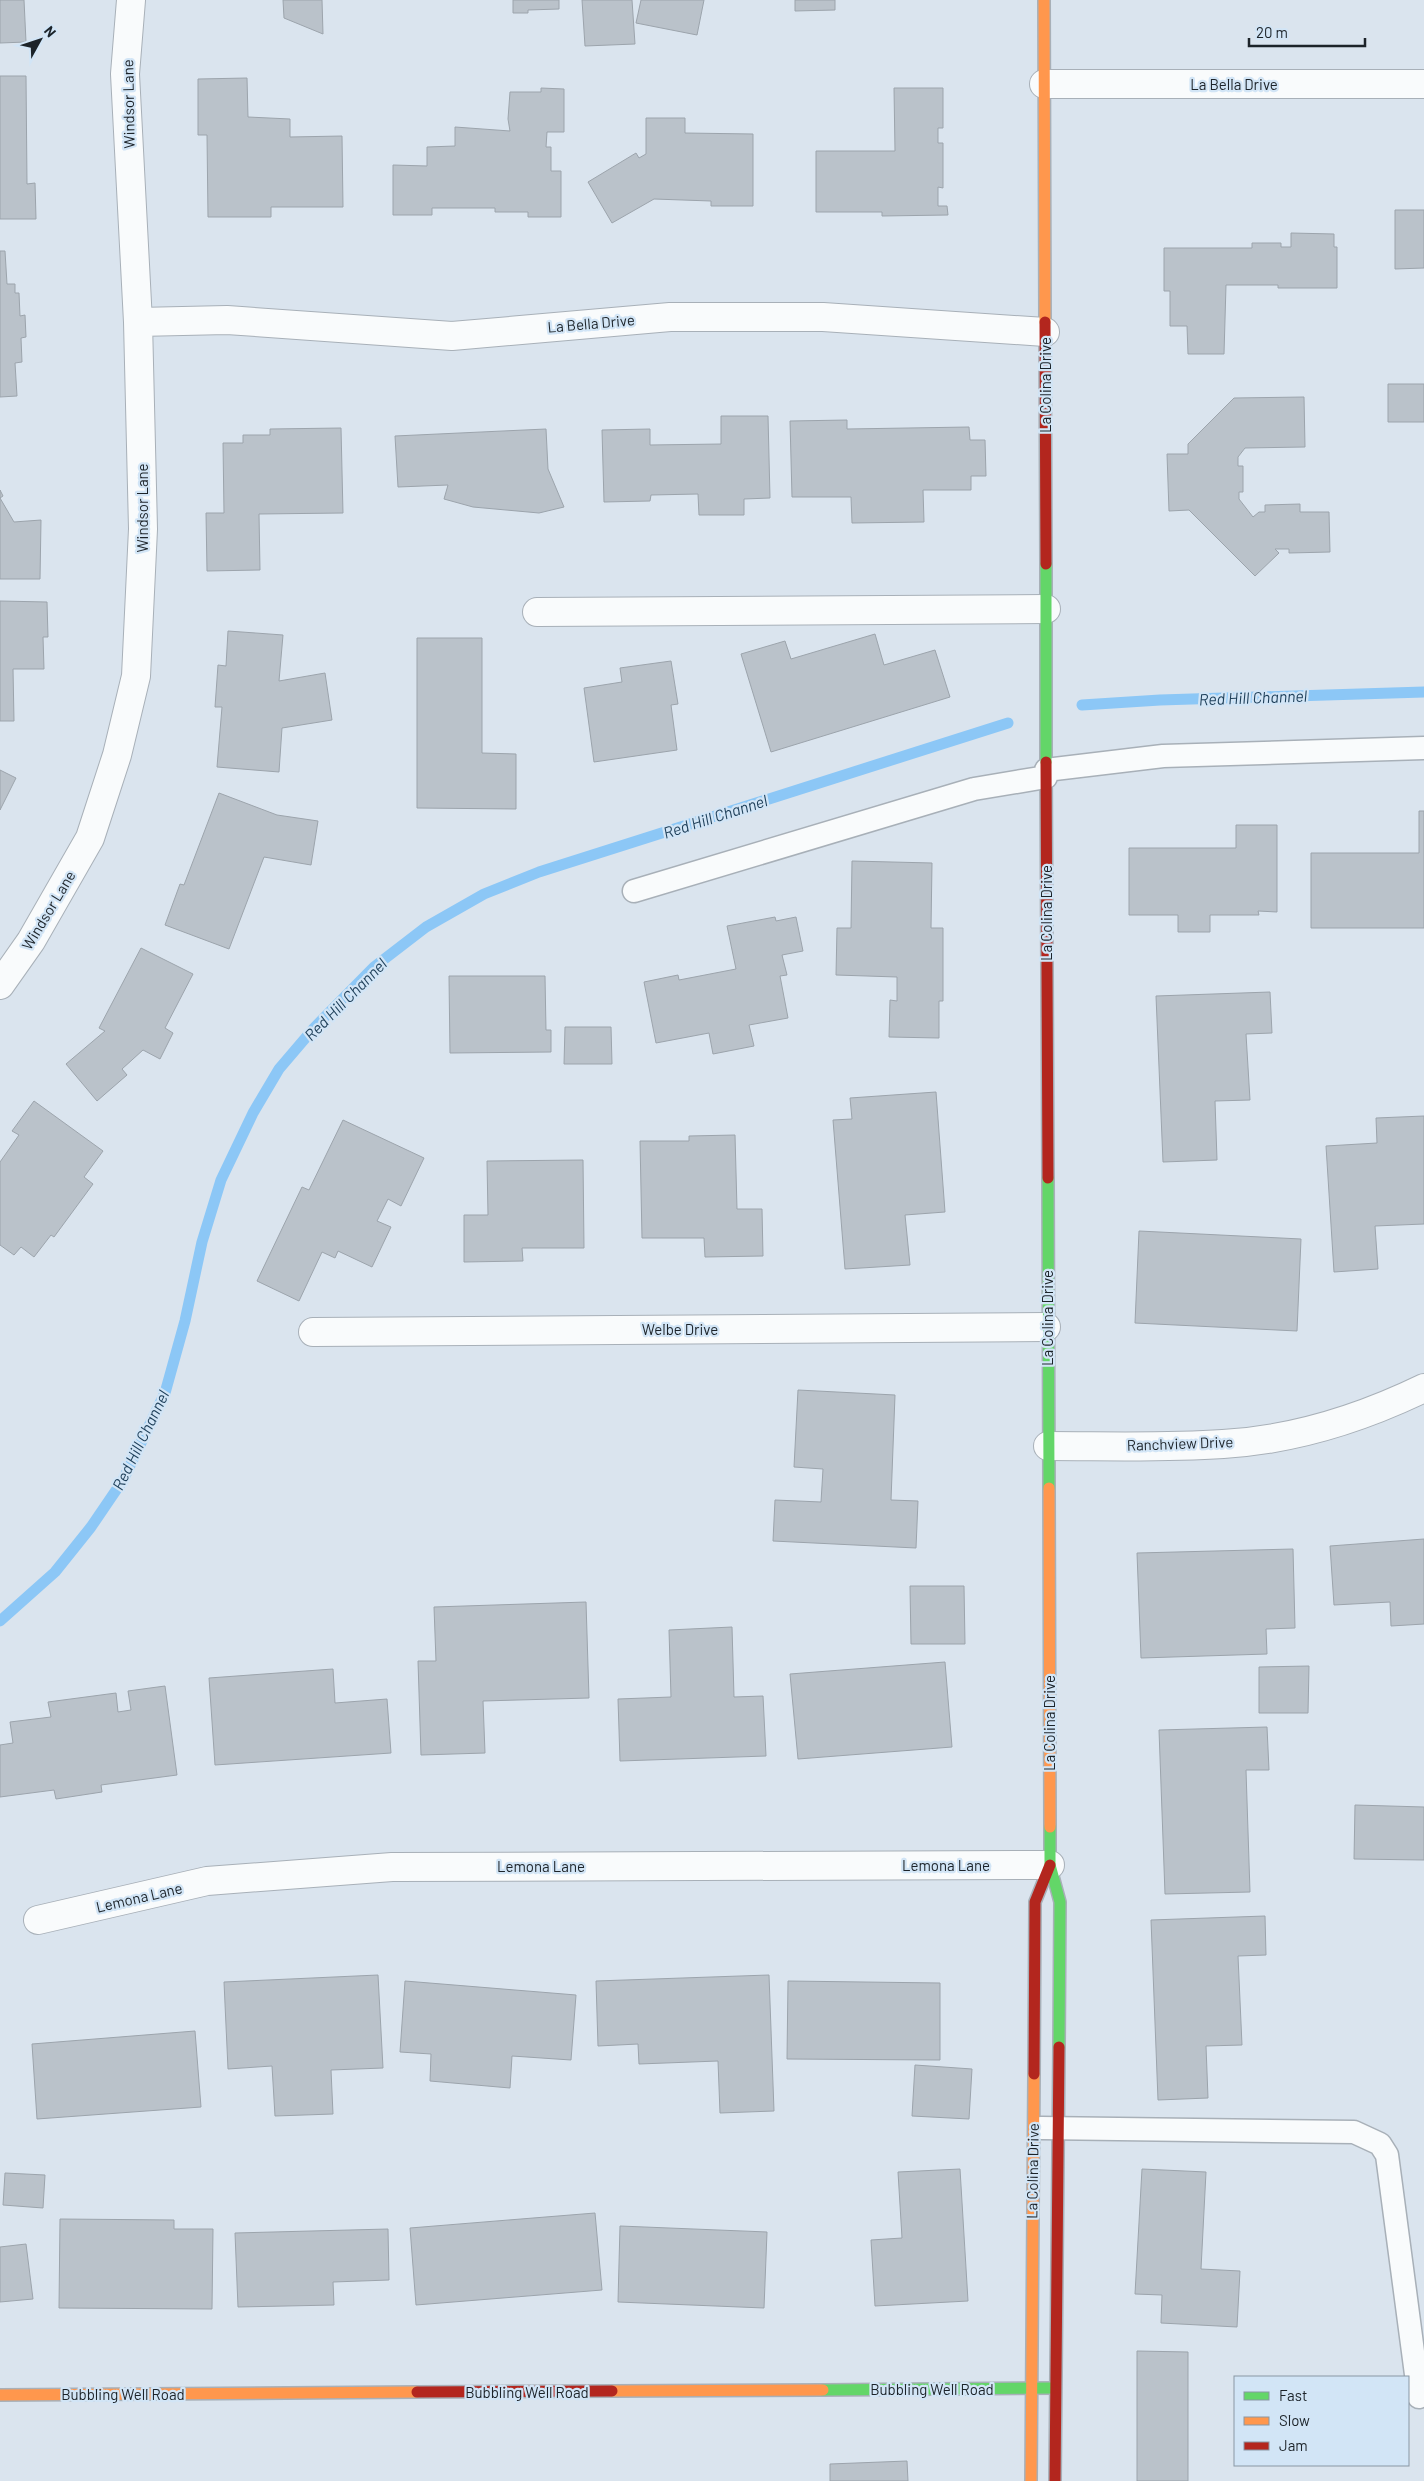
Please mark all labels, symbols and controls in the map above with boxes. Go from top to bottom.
north arrow [15,15,65,65]
scale bar [1249,15,1365,47]
text: N [41,22,60,40]
text: 20 m [1256,23,1288,41]
street label: Windsor Lane [118,59,138,149]
street label: La Bella Drive [1190,75,1278,93]
street label: La Bella Drive [547,310,635,336]
street label: La Colina Drive [1036,337,1054,433]
street label: Windsor Lane [133,463,151,553]
water label: Red Hill Channel [1199,686,1308,708]
water label: Red Hill Channel [661,790,770,842]
street label: La Colina Drive [1037,865,1055,961]
street label: Windsor Lane [17,867,79,953]
water label: Red Hill Channel [300,954,390,1044]
street label: La Colina Drive [1038,1270,1056,1366]
street label: Welbe Drive [642,1320,718,1338]
water label: Red Hill Channel [108,1387,172,1493]
street label: Ranchview Drive [1126,1432,1234,1454]
street label: La Colina Drive [1040,1675,1058,1771]
street label: Lemona Lane [902,1856,990,1874]
street label: Lemona Lane [497,1857,585,1875]
street label: Lemona Lane [94,1878,184,1916]
street label: La Colina Drive [1022,2123,1042,2219]
legend [1234,2376,1409,2466]
street label: Bubbling Well Road [870,2380,994,2398]
street label: Bubbling Well Road [465,2383,589,2401]
street label: Bubbling Well Road [61,2385,185,2403]
text: Fast [1279,2386,1307,2404]
text: Slow [1279,2411,1310,2429]
text: Jam [1279,2436,1308,2454]

